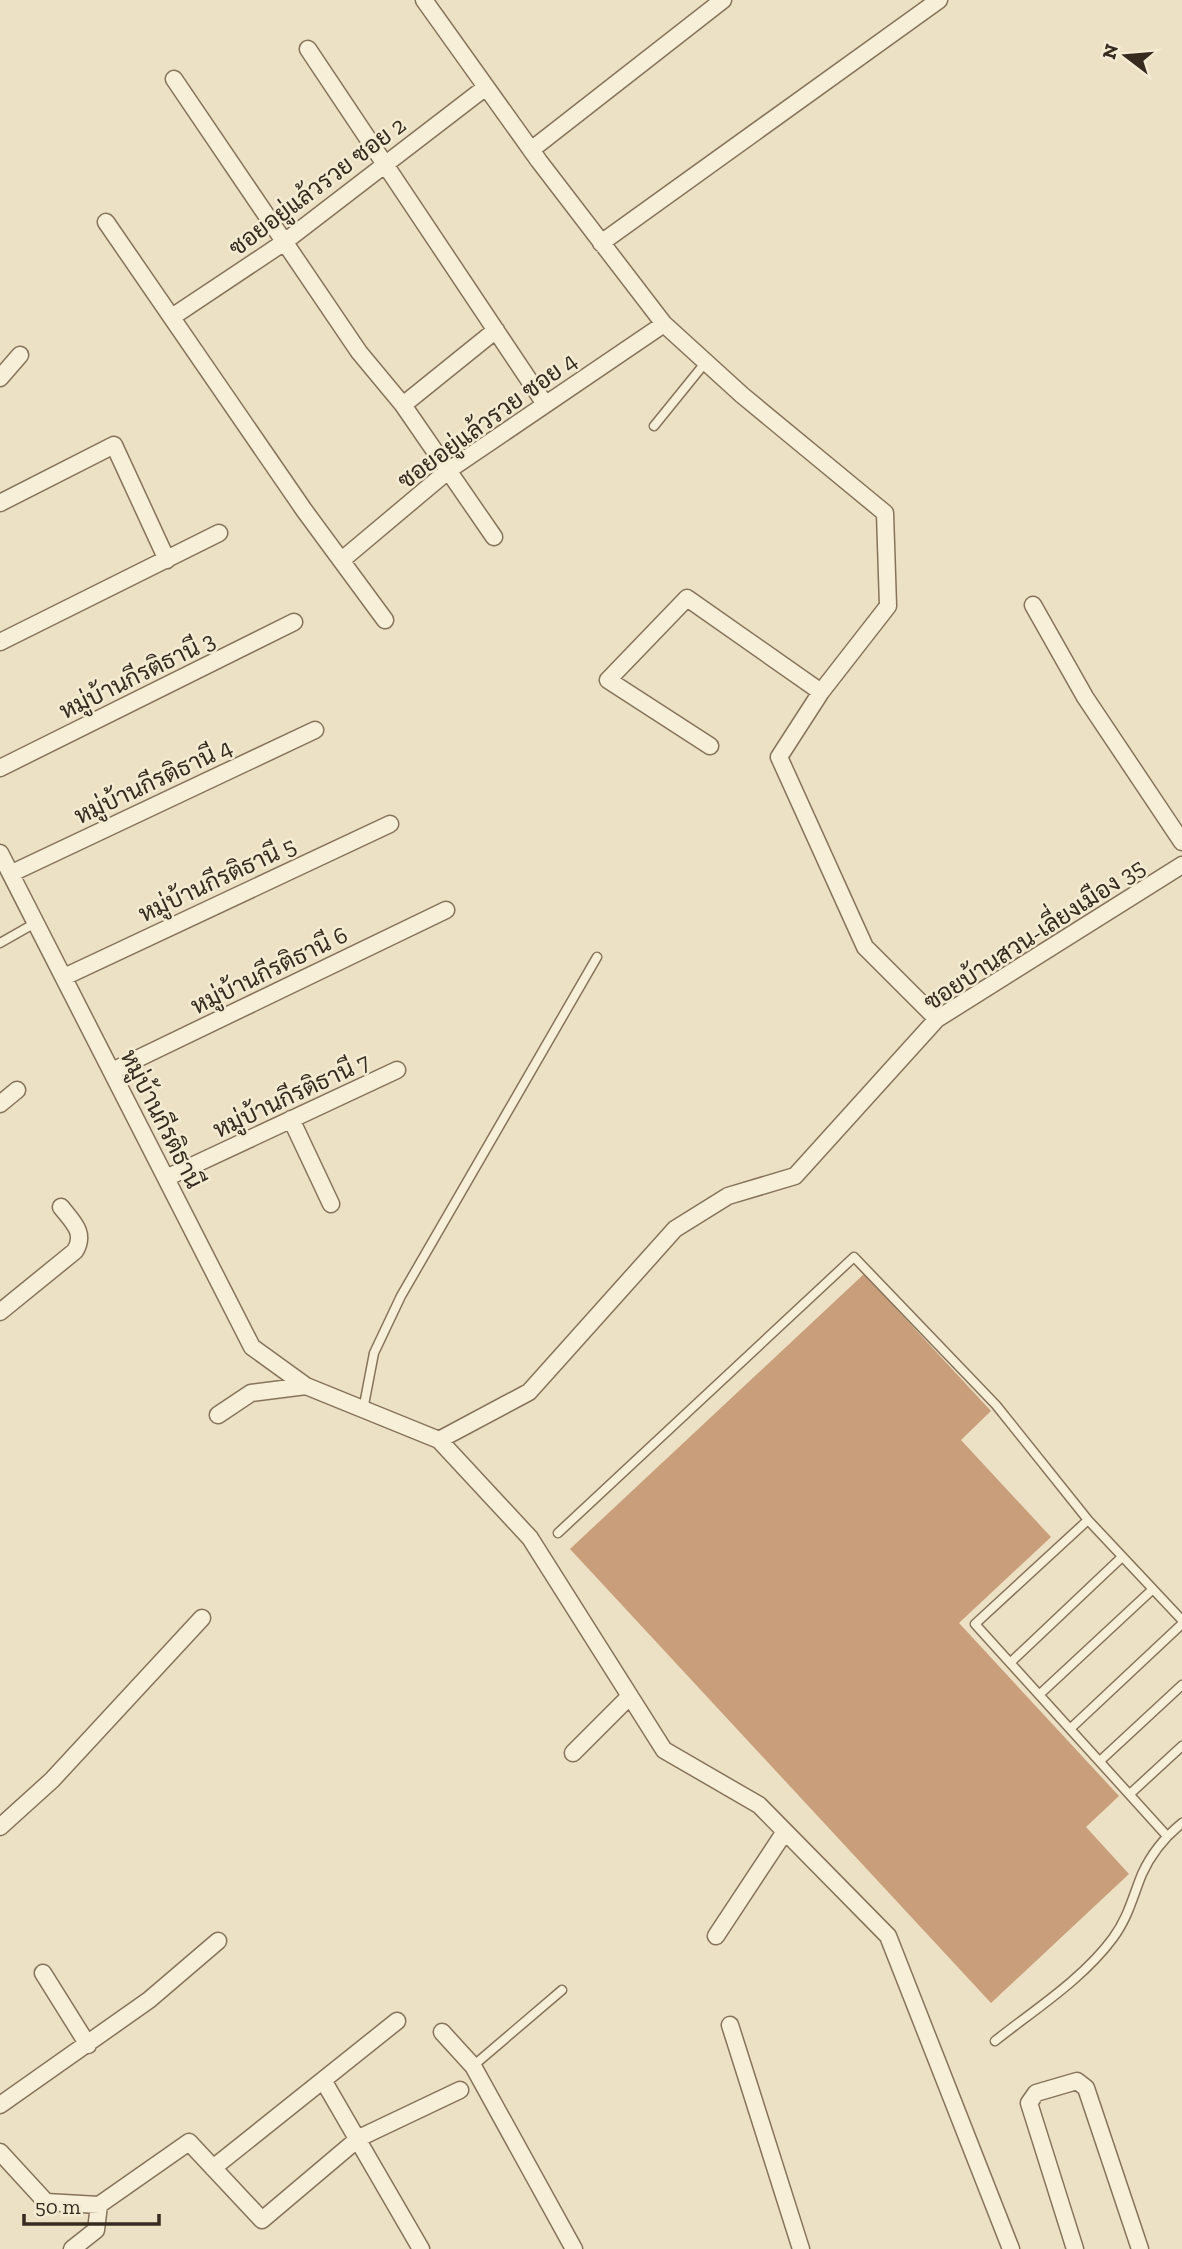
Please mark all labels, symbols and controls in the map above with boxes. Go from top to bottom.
north arrow [1091,21,1161,91]
text: N [1097,41,1123,62]
street label: ซอยอยู่แล้วรวย ซอย 2 [223,110,413,264]
street label: ซอยอยู่แล้วรวย ซอย 4 [392,345,584,497]
street label: หมู่บ้านกีรติธานี 3 [54,625,221,728]
street label: หมู่บ้านกีรติธานี 4 [69,732,238,833]
street label: หมู่บ้านกีรติธานี 5 [134,830,301,931]
street label: ซอยบ้านสวน-เลี่ยงเมือง 35 [915,847,1150,1016]
street label: หมู่บ้านกีรติธานี 6 [186,920,353,1023]
street label: หมู่บ้านกีรติธานี [112,1045,210,1195]
street label: หมู่บ้านกีรติธานี 7 [208,1046,375,1147]
scale bar [24,2182,159,2226]
text: 50 m [35,2194,81,2219]

